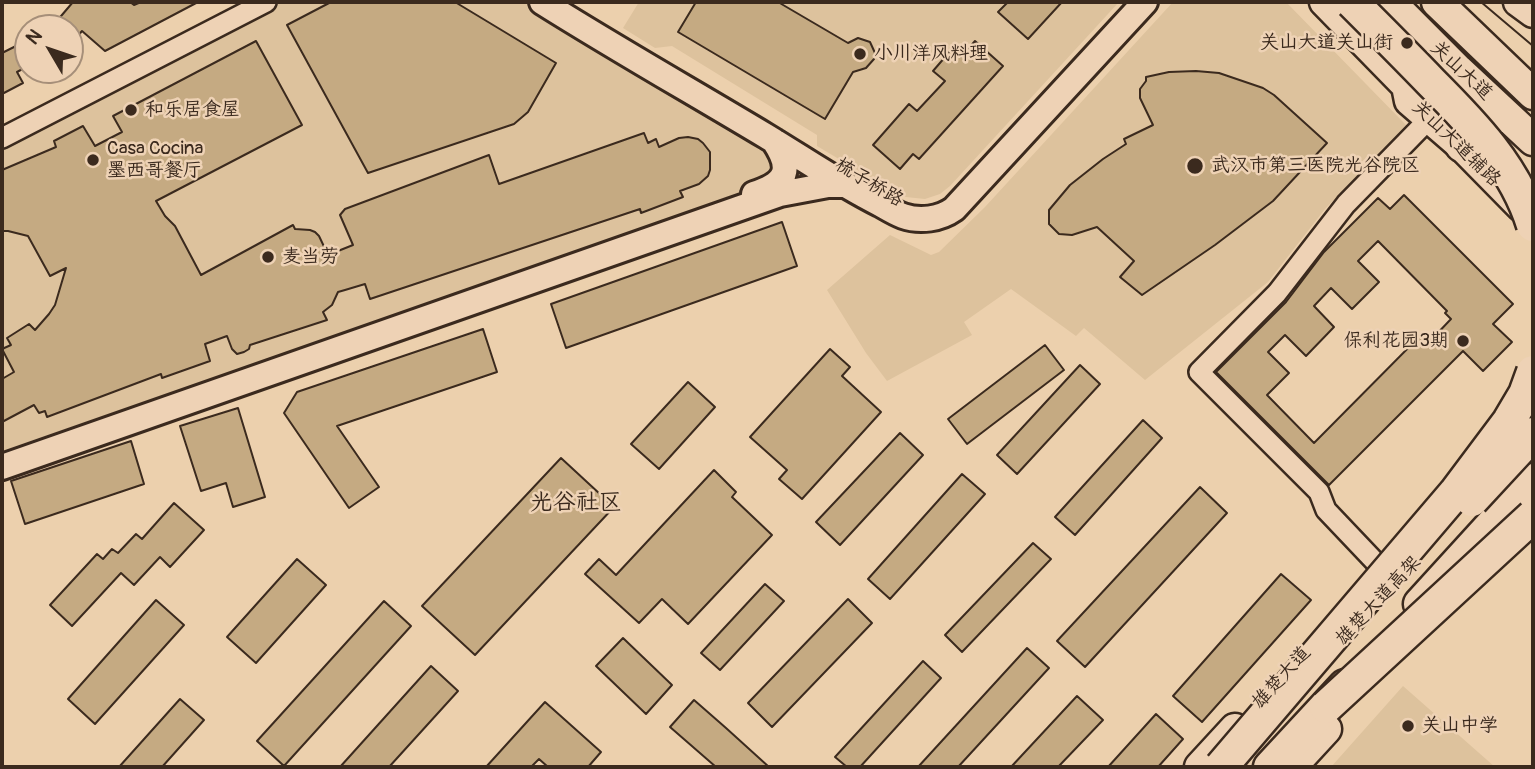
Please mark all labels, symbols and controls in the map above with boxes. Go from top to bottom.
north arrow [14,14,84,84]
text: N [21,25,48,50]
place label: 关山大道关山街 [1260,32,1393,54]
marker: 关山大道关山街 [1399,35,1415,51]
street label: 关山大道 [1425,37,1497,105]
place label: 小川洋风料理 [874,43,988,65]
marker: 小川洋风料理 [852,46,868,62]
street label: 关山大道辅路 [1407,96,1505,192]
place label: 和乐居食屋 [145,99,240,121]
marker: 和乐居食屋 [123,102,139,118]
place label: Casa Cocina 墨西哥餐厅 [107,138,203,182]
marker: Casa Cocina 墨西哥餐厅 [85,152,101,168]
street label: 梳子桥路 [831,154,907,212]
place label: 武汉市第三医院光谷院区 [1211,155,1420,177]
marker: 武汉市第三医院光谷院区 [1185,156,1205,176]
place label: 麦当劳 [282,246,339,268]
marker: 麦当劳 [260,249,276,265]
place label: 保利花园3期 [1343,330,1449,352]
marker: 保利花园3期 [1455,333,1471,349]
district label: 光谷社区 [530,489,622,517]
street label: 雄楚大道高架 [1332,552,1426,650]
street label: 雄楚大道 [1248,642,1316,714]
place label: 关山中学 [1422,715,1498,737]
marker: 关山中学 [1400,718,1416,734]

